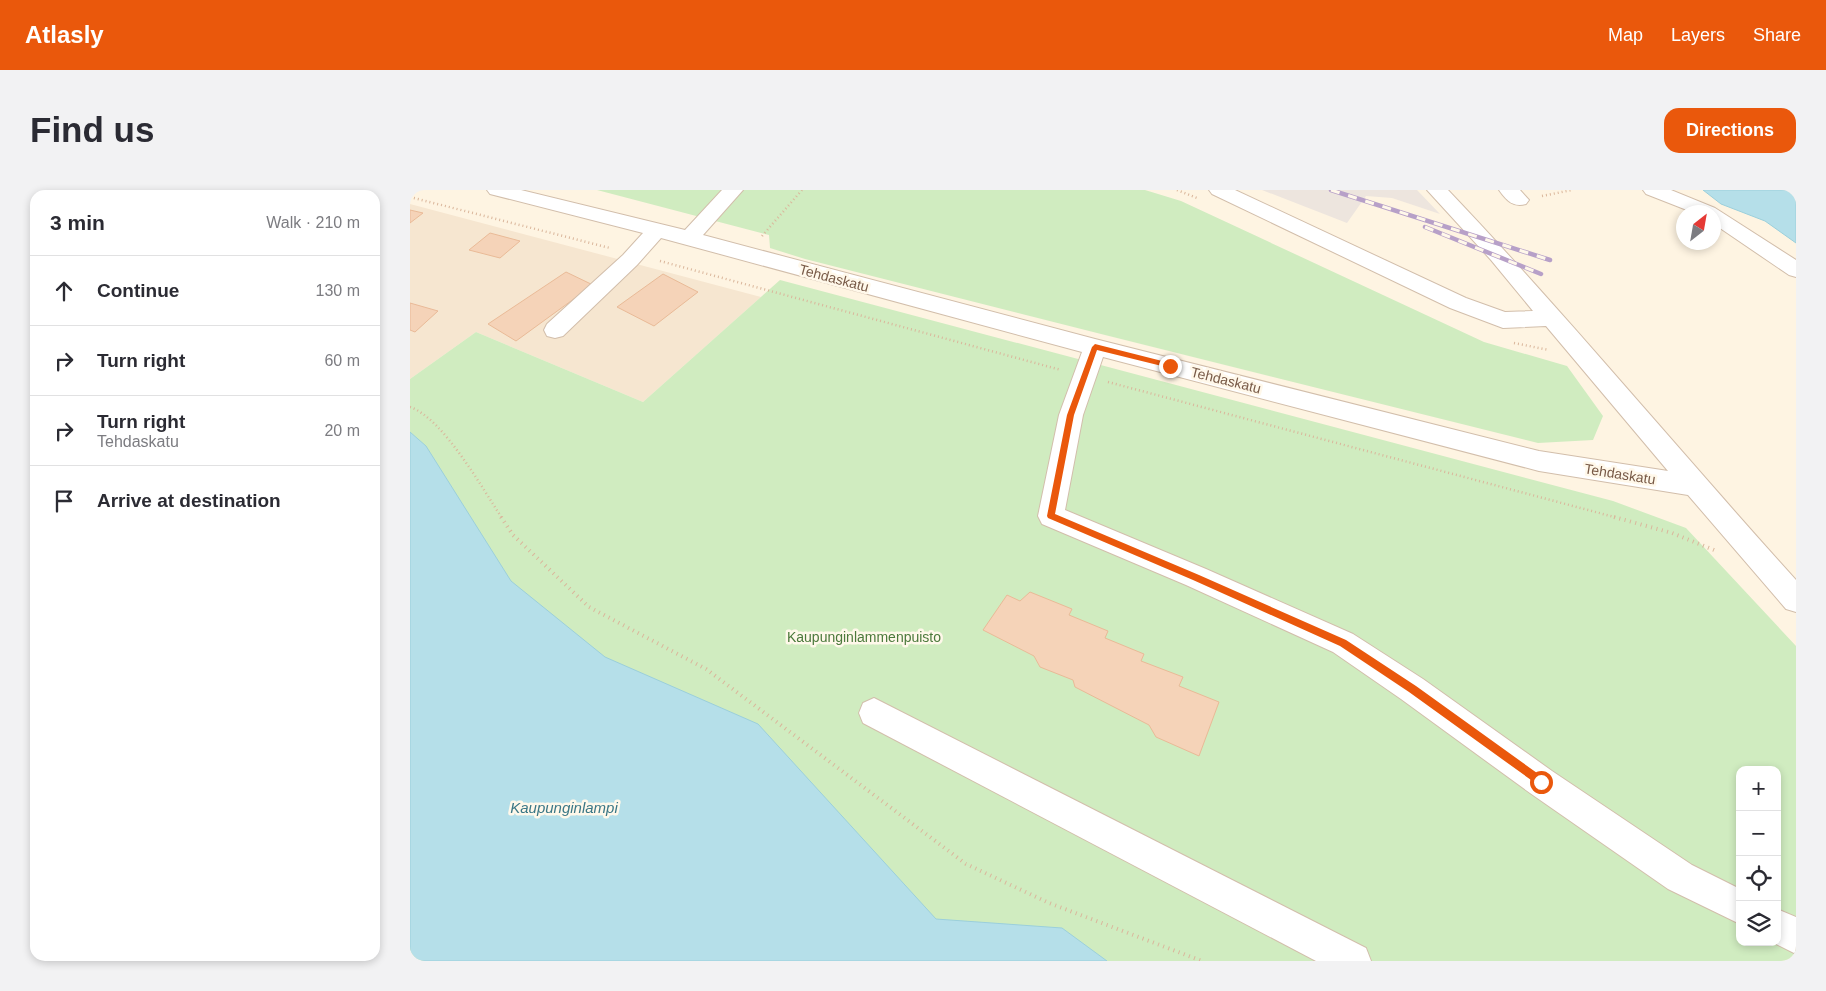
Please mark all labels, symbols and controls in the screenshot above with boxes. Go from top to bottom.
text: Atlasly [25,21,104,48]
text: Map [1608,25,1643,45]
text: Layers [1671,25,1725,45]
text: Share [1753,25,1801,45]
button: Directions [1664,108,1796,153]
text: Find us [30,110,154,149]
north arrow [1676,205,1721,250]
text: 3 min [50,211,105,234]
text: Walk · 210 m [266,214,360,231]
street label: Tehdaskatu [797,261,871,295]
icon: ahead [50,277,78,305]
text: Continue [97,280,179,301]
text: 130 m [316,282,360,299]
icon: right [50,347,78,375]
text: Turn right [97,350,185,371]
text: 60 m [324,352,360,369]
route end [1159,355,1182,378]
street label: Tehdaskatu [1189,364,1263,396]
text: Turn right [97,411,185,432]
icon: right [50,417,78,445]
text: 20 m [324,422,360,439]
text: Tehdaskatu [97,433,179,450]
street label: Tehdaskatu [1583,460,1657,488]
icon: arrive [50,487,78,515]
text: Arrive at destination [97,490,281,511]
park label: Kaupunginlammenpuisto [787,629,941,645]
map controls [1736,766,1781,946]
button: + [1736,766,1781,811]
route start [1530,771,1553,794]
water label: Kaupunginlampi [510,799,618,816]
button: − [1736,811,1781,856]
button: locate [1736,856,1781,901]
button: layers [1736,901,1781,946]

